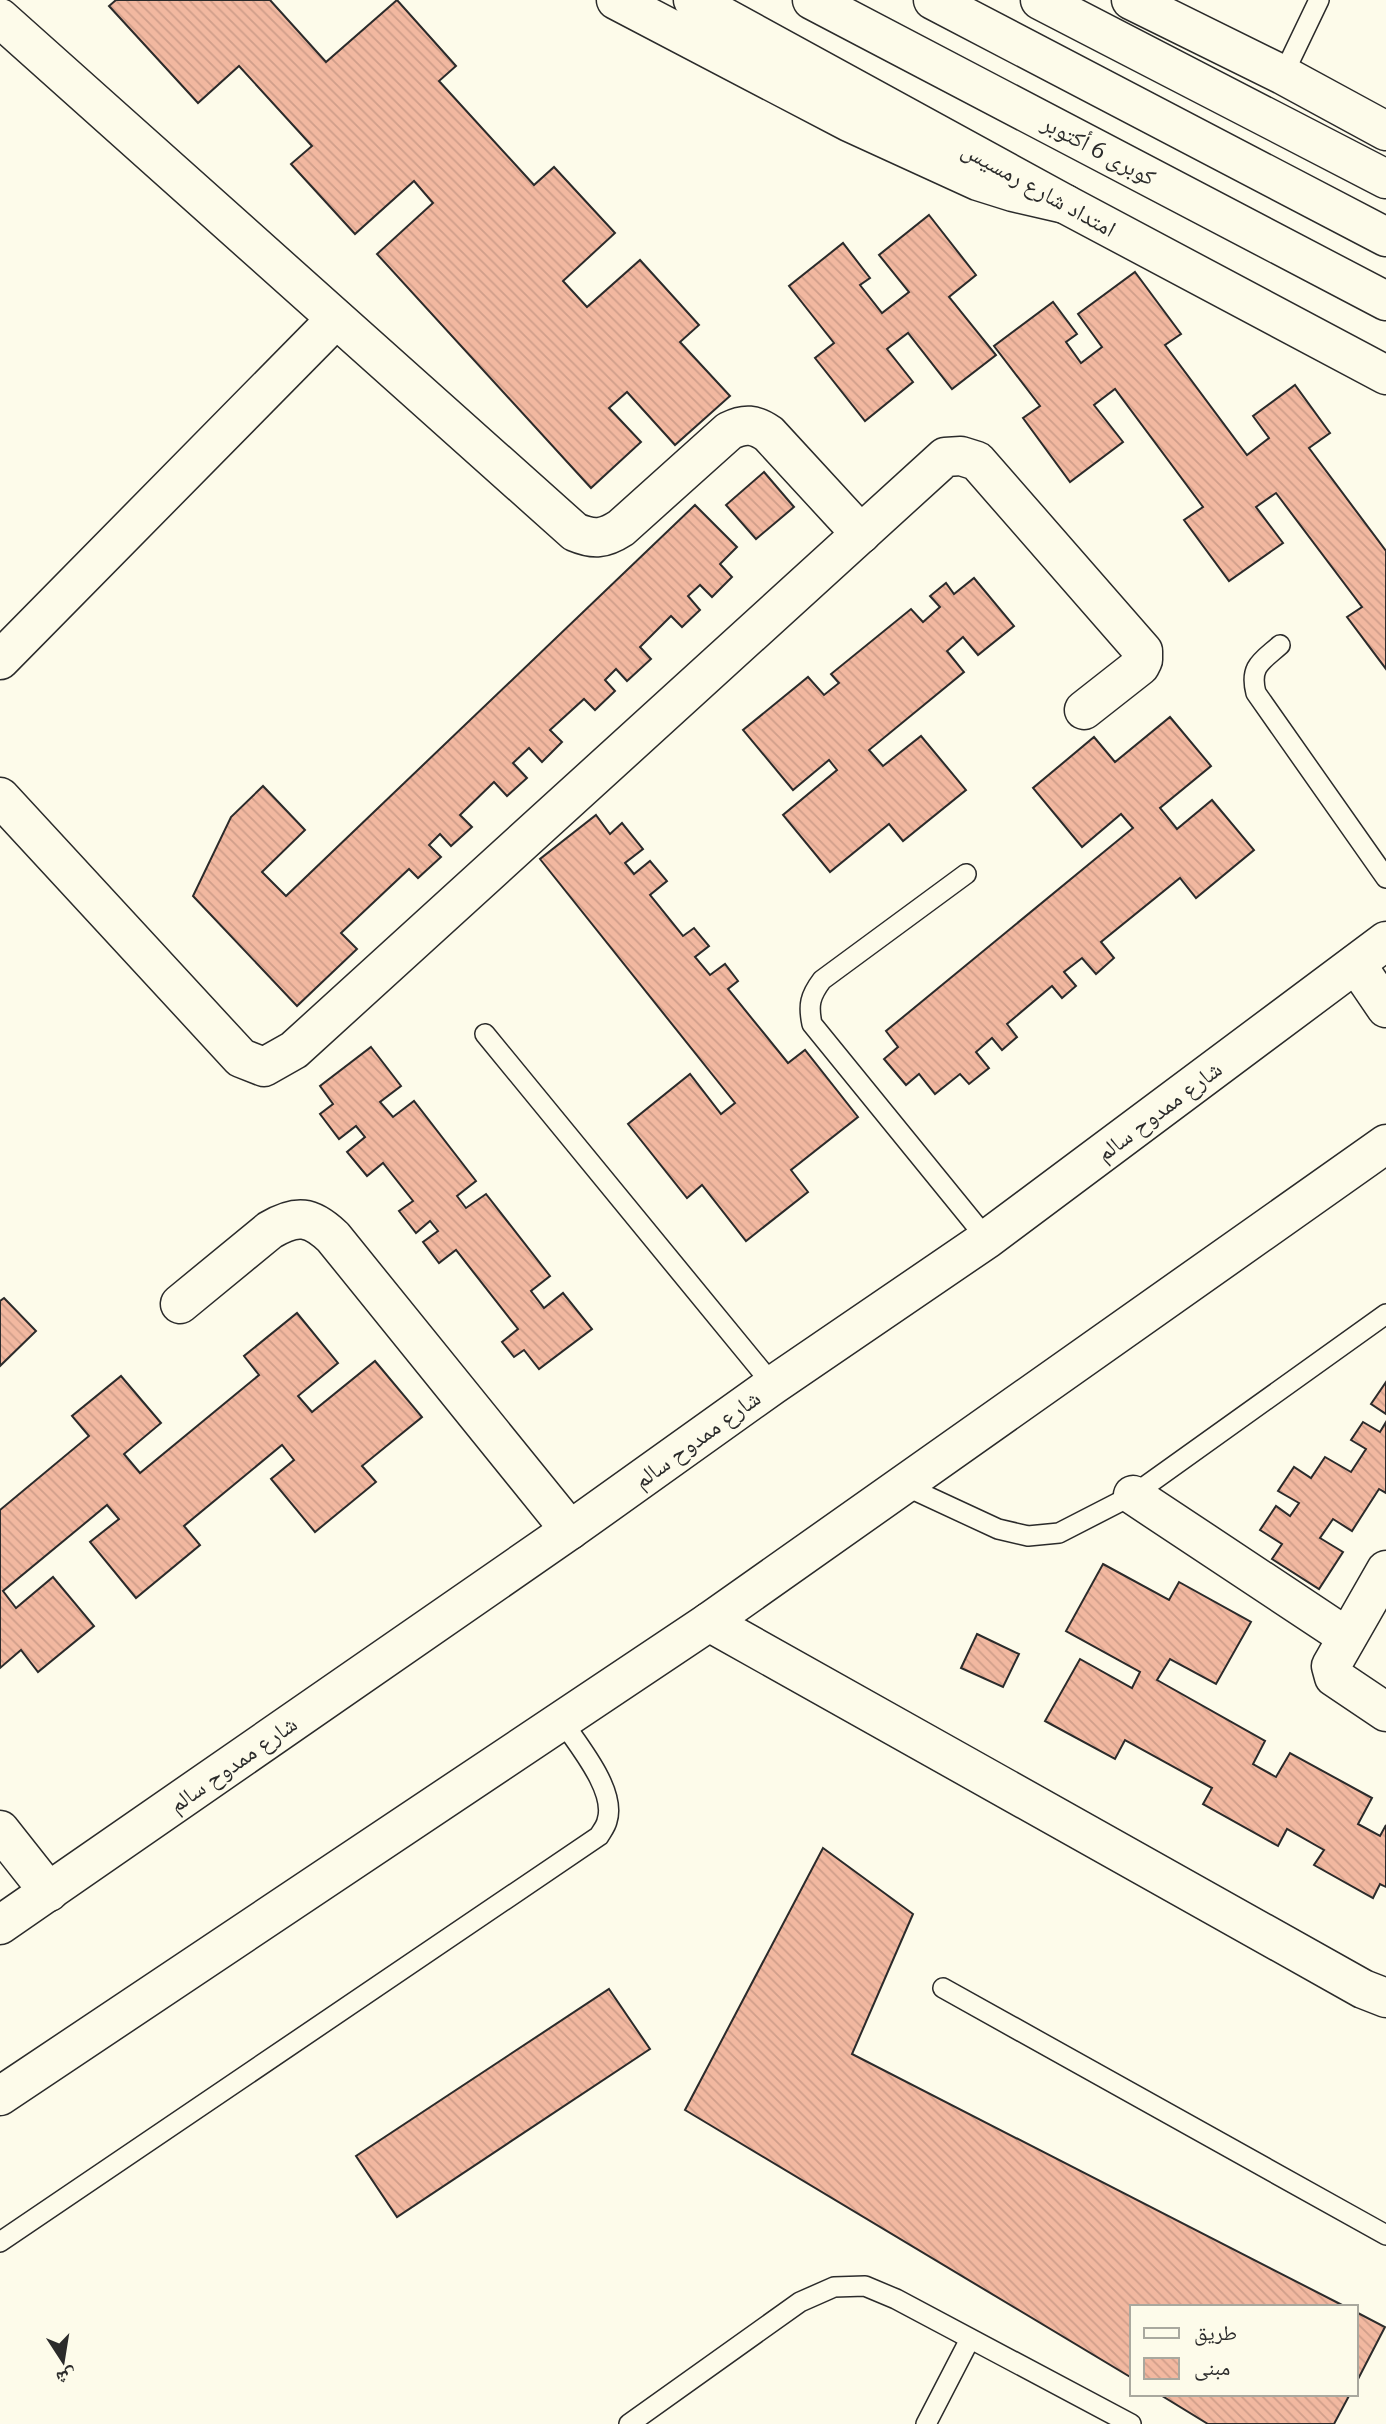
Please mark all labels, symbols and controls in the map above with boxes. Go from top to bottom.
street label: كوبرى 6 أكتوبر [1037,108,1161,192]
street label: امتداد شارع رمسيس [957,136,1120,244]
street label: شارع ممدوح سالم [1091,1056,1228,1169]
street label: شارع ممدوح سالم [629,1385,767,1496]
street label: شارع ممدوح سالم [164,1710,303,1820]
legend [1130,2305,1358,2396]
text: طريق [1194,2321,1237,2346]
north arrow [28,2326,98,2396]
text: مبنى [1194,2356,1230,2381]
text: ش [54,2364,79,2390]

